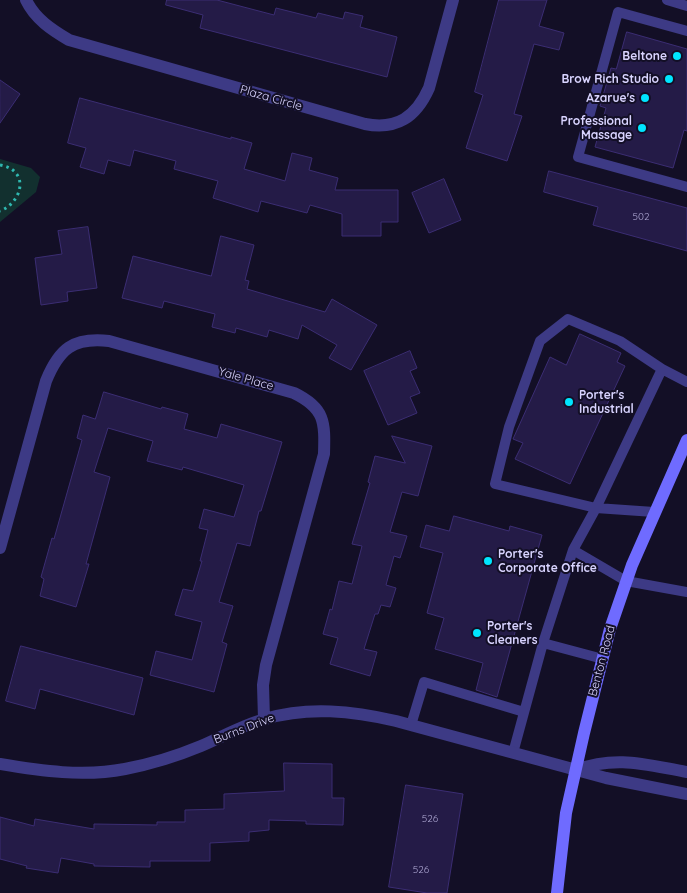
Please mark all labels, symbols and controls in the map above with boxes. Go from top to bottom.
place label: Beltone [622,49,667,63]
marker: Beltone [671,50,683,62]
place label: Brow Rich Studio [561,72,659,86]
marker: Brow Rich Studio [663,73,675,85]
street label: Plaza Circle [238,82,304,114]
place label: Azarue's [586,91,635,105]
marker: Azarue's [639,92,651,104]
place label: Professional Massage [561,114,632,142]
marker: Professional Massage [636,122,648,134]
house number: 502 [633,211,649,223]
street label: Yale Place [217,364,275,394]
place label: Porter's Industrial [579,388,634,416]
marker: Porter's Industrial [563,396,575,408]
place label: Porter's Corporate Office [498,547,597,575]
marker: Porter's Corporate Office [482,555,494,567]
place label: Porter's Cleaners [487,619,538,647]
street label: Benton Road [586,624,618,698]
marker: Porter's Cleaners [471,627,483,639]
street label: Burns Drive [212,711,276,747]
house number: 526 [422,813,438,825]
house number: 526 [413,864,429,876]

